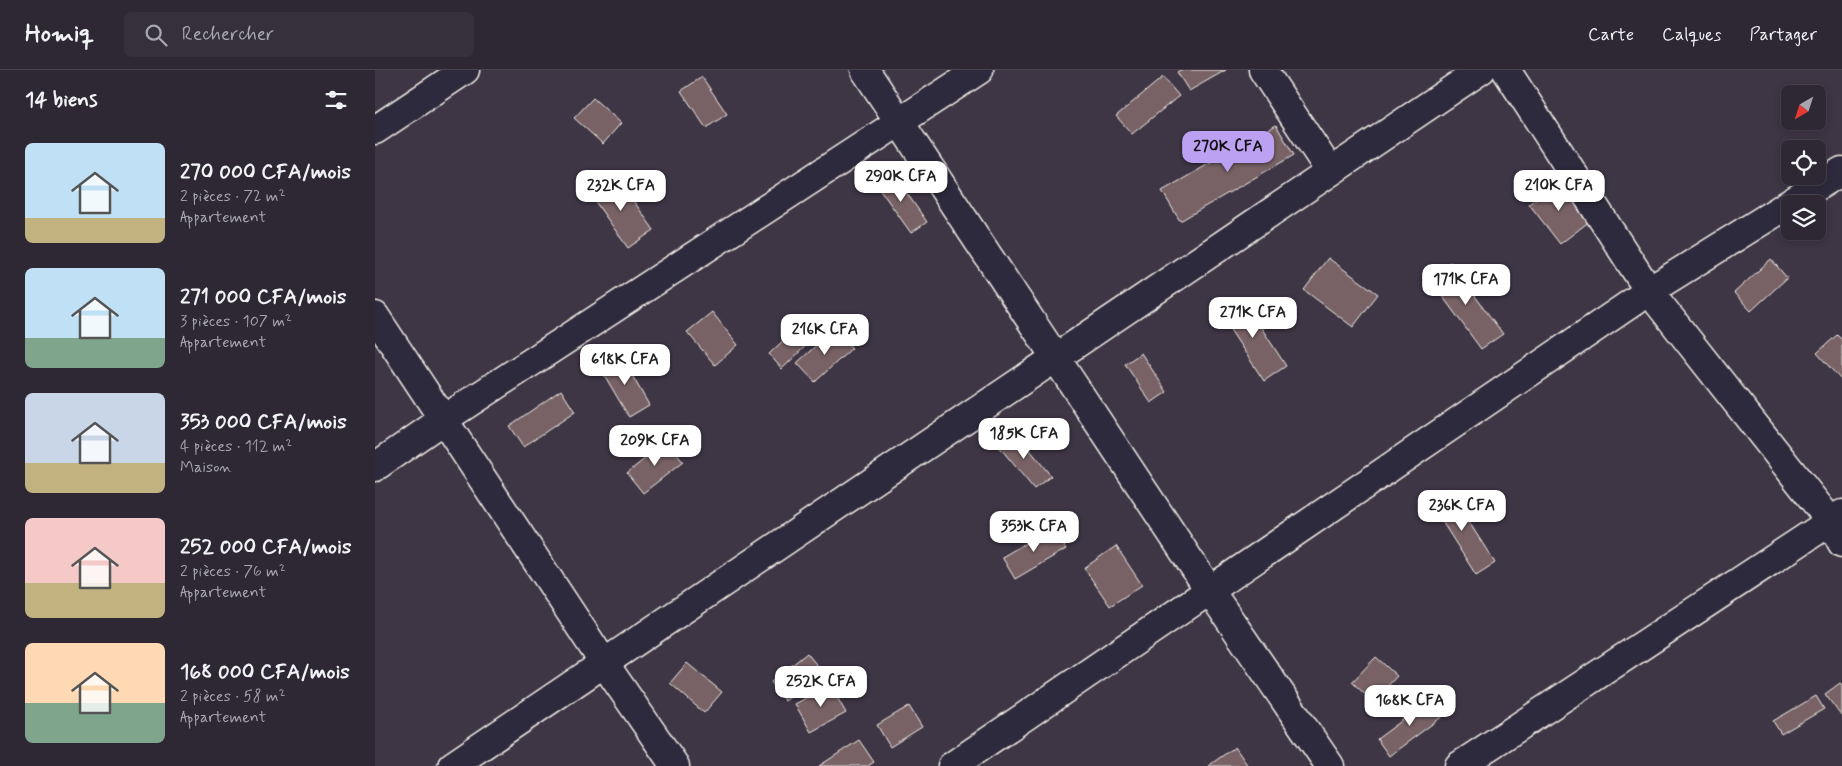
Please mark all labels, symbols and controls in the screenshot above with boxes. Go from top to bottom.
search box [124,12,474,57]
text: Homiq [25,19,94,50]
icon: search [142,21,170,49]
text: Rechercher [182,22,274,47]
text: Carte [1588,23,1634,47]
text: Calques [1662,23,1721,47]
text: Partager [1749,23,1817,47]
north arrow [1781,85,1826,130]
map controls [1781,85,1826,240]
text: 14 biens [25,86,97,114]
icon: filters [322,86,350,114]
pin: 270K CFA [1176,131,1280,173]
text: 270K CFA [1193,136,1263,157]
button: locate [1781,140,1826,185]
text: 270 000 CFA/mois [180,158,351,186]
pin: 290K CFA [849,160,953,203]
icon: home [65,163,125,223]
text: 290K CFA [865,166,937,187]
pin: 232K CFA [569,170,673,212]
pin: 210K CFA [1507,170,1611,212]
text: 232K CFA [587,175,655,196]
text: 210K CFA [1525,175,1593,196]
text: 2 pièces · 72 m² [180,186,286,207]
button: layers [1781,195,1826,240]
text: Appartement [180,207,266,228]
pin: 171K CFA [1414,264,1518,306]
text: 171K CFA [1433,269,1499,290]
text: 271 000 CFA/mois [180,283,346,311]
icon: home [65,288,125,348]
pin: 271K CFA [1201,296,1305,339]
text: 271K CFA [1220,302,1286,323]
text: 3 pièces · 107 m² [180,311,292,332]
pin: 216K CFA [773,314,877,356]
text: 216K CFA [792,319,858,340]
text: Appartement [180,332,266,353]
pin: 618K CFA [573,344,677,386]
text: 618K CFA [591,349,659,370]
text: 353 000 CFA/mois [180,408,347,436]
icon: home [65,413,125,473]
pin: 185K CFA [972,418,1076,460]
text: 185K CFA [989,423,1059,444]
pin: 209K CFA [603,424,707,467]
text: 209K CFA [620,430,690,451]
text: 4 pièces · 112 m² [180,436,292,457]
text: Maison [180,457,232,478]
pin: 236K CFA [1410,490,1514,532]
text: 236K CFA [1429,495,1495,516]
pin: 353K CFA [982,510,1086,553]
text: 353K CFA [1001,516,1067,537]
text: 252 000 CFA/mois [180,533,351,561]
icon: home [65,538,125,598]
text: 2 pièces · 76 m² [180,561,286,582]
text: Appartement [180,582,266,603]
text: 168 000 CFA/mois [180,658,350,686]
icon: home [65,663,125,723]
pin: 252K CFA [769,666,873,708]
text: 252K CFA [786,671,856,692]
pin: 168K CFA [1358,684,1462,727]
text: 2 pièces · 58 m² [180,686,286,707]
text: 168K CFA [1376,690,1444,711]
text: Appartement [180,707,266,728]

